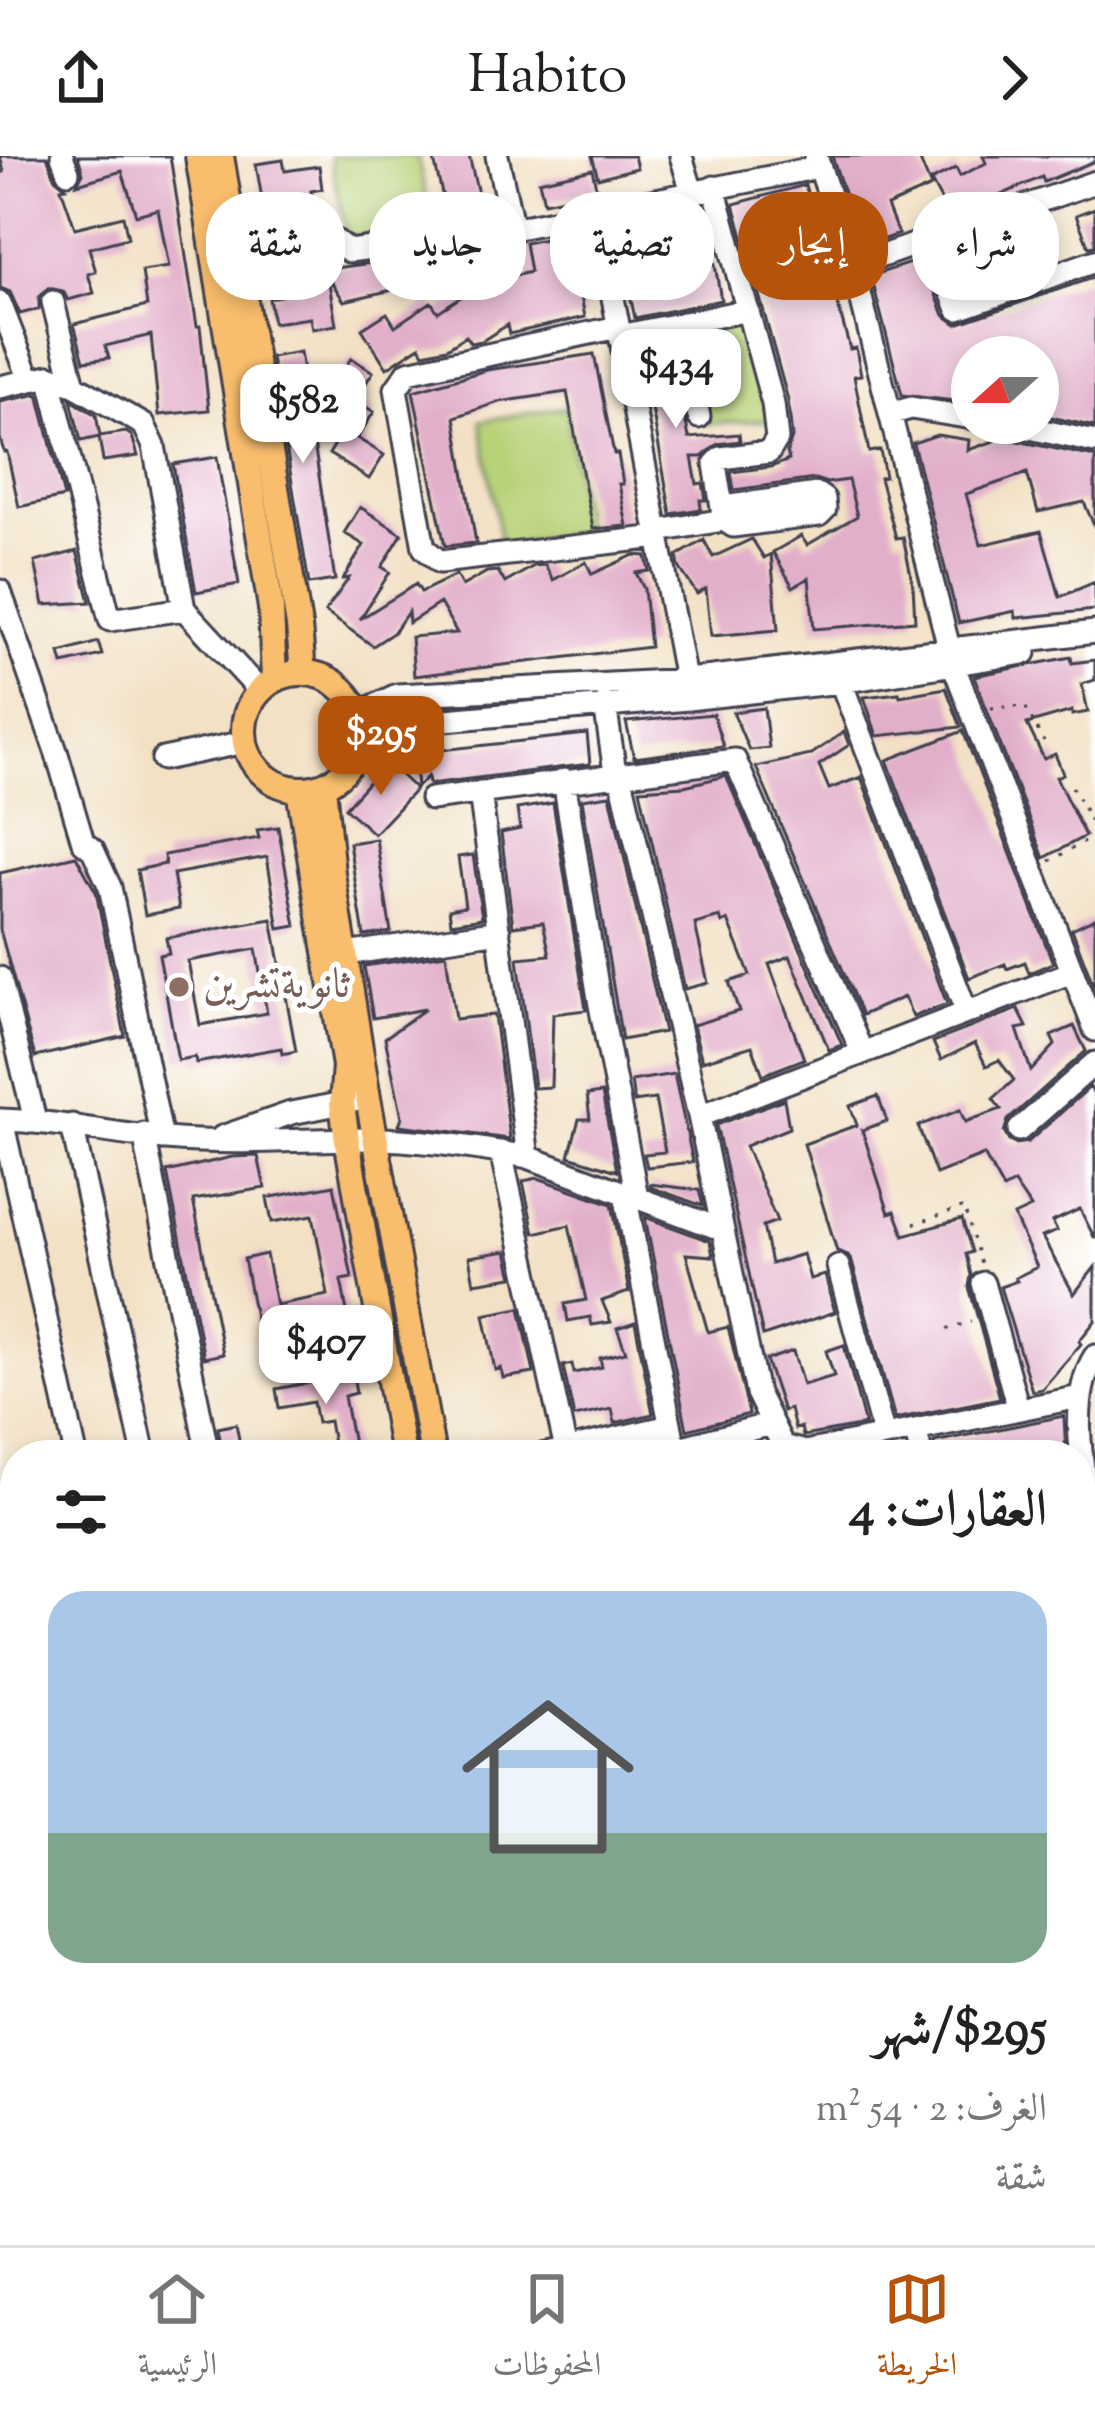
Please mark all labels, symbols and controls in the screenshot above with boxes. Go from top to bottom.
text: Habito [468,39,627,117]
icon: share [48,45,114,111]
icon: forward [981,45,1047,111]
chip: شقة [206,192,345,300]
chip: جديد [369,192,526,300]
chip: تصفية [550,192,714,300]
chip: إيجار [738,192,888,300]
chip: شراء [912,192,1059,300]
pin: $434 [605,329,747,431]
north arrow [951,336,1059,444]
map controls [951,336,1059,444]
text: $434 [638,340,714,396]
pin: $582 [232,364,374,466]
text: $582 [267,375,339,431]
pin: $295 [310,696,452,798]
text: $295 [345,707,417,763]
place label: ثانويةتشرين [203,957,351,1017]
marker: ثانويةتشرين [166,974,192,1000]
pin: $407 [255,1305,397,1407]
text: $407 [286,1316,366,1372]
text: العقارات: 4 [849,1476,1047,1549]
icon: filters [48,1479,114,1545]
icon: home [440,1669,656,1885]
text: $295/شهر [873,1995,1047,2068]
text: الغرف: 2 · 54 m² [816,2083,1047,2139]
text: شقة [995,2152,1047,2208]
tab: الرئيسية [138,2266,217,2396]
tab: المحفوظات [493,2266,601,2396]
tab: الخريطة [877,2266,957,2396]

